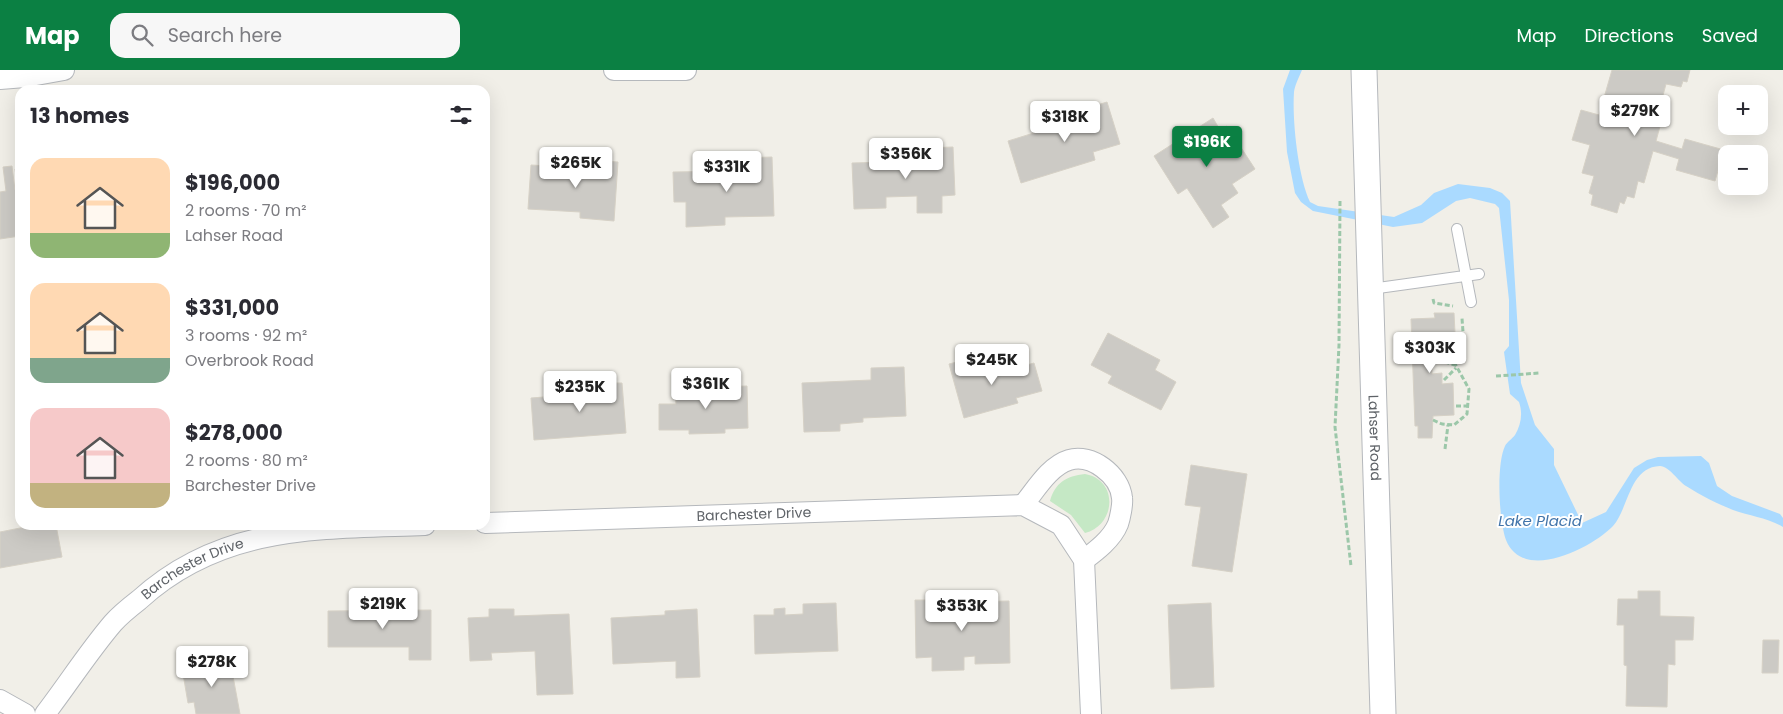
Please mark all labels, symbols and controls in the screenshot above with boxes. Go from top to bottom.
search box [110,13,460,58]
text: Map [25,19,80,52]
icon: search [128,21,156,49]
text: Search here [168,22,282,49]
text: Map [1517,23,1556,48]
text: Directions [1584,23,1674,48]
text: Saved [1702,23,1758,48]
map controls [1718,85,1768,195]
button: + [1718,85,1768,135]
pin: $279K [1600,94,1670,137]
text: $279K [1610,99,1660,122]
pin: $318K [1030,100,1100,143]
text: 13 homes [30,101,129,130]
icon: filters [447,101,475,129]
text: $318K [1041,105,1089,128]
pin: $196K [1172,126,1242,168]
text: $196K [1183,130,1231,153]
pin: $356K [871,138,941,180]
text: $356K [880,142,932,165]
button: − [1718,145,1768,195]
pin: $265K [541,146,611,189]
pin: $331K [692,150,762,193]
text: $265K [550,151,602,174]
text: $331K [703,155,751,178]
text: $196,000 [185,168,280,197]
icon: home [70,178,130,238]
text: 2 rooms · 70 m² [185,199,307,222]
text: Lahser Road [185,224,283,247]
text: $331,000 [185,293,279,322]
icon: home [70,303,130,363]
text: 3 rooms · 92 m² [185,324,307,347]
pin: $303K [1395,332,1465,374]
text: $303K [1404,336,1456,359]
pin: $245K [957,344,1027,386]
text: $245K [966,348,1018,371]
text: Overbrook Road [185,349,314,372]
pin: $361K [671,368,741,410]
pin: $235K [545,370,615,413]
text: $361K [682,372,730,395]
text: $235K [555,375,605,398]
street label: Lahser Road [1364,395,1386,481]
text: $278,000 [185,418,283,447]
icon: home [70,428,130,488]
text: 2 rooms · 80 m² [185,449,308,472]
text: Barchester Drive [185,474,316,497]
street label: Barchester Drive [696,502,812,526]
water label: Lake Placid [1498,510,1583,531]
street label: Barchester Drive [137,533,246,604]
pin: $219K [348,588,418,630]
pin: $353K [927,590,997,632]
text: $219K [360,592,406,615]
text: $353K [936,594,988,617]
pin: $278K [177,646,247,688]
text: $278K [187,650,237,673]

